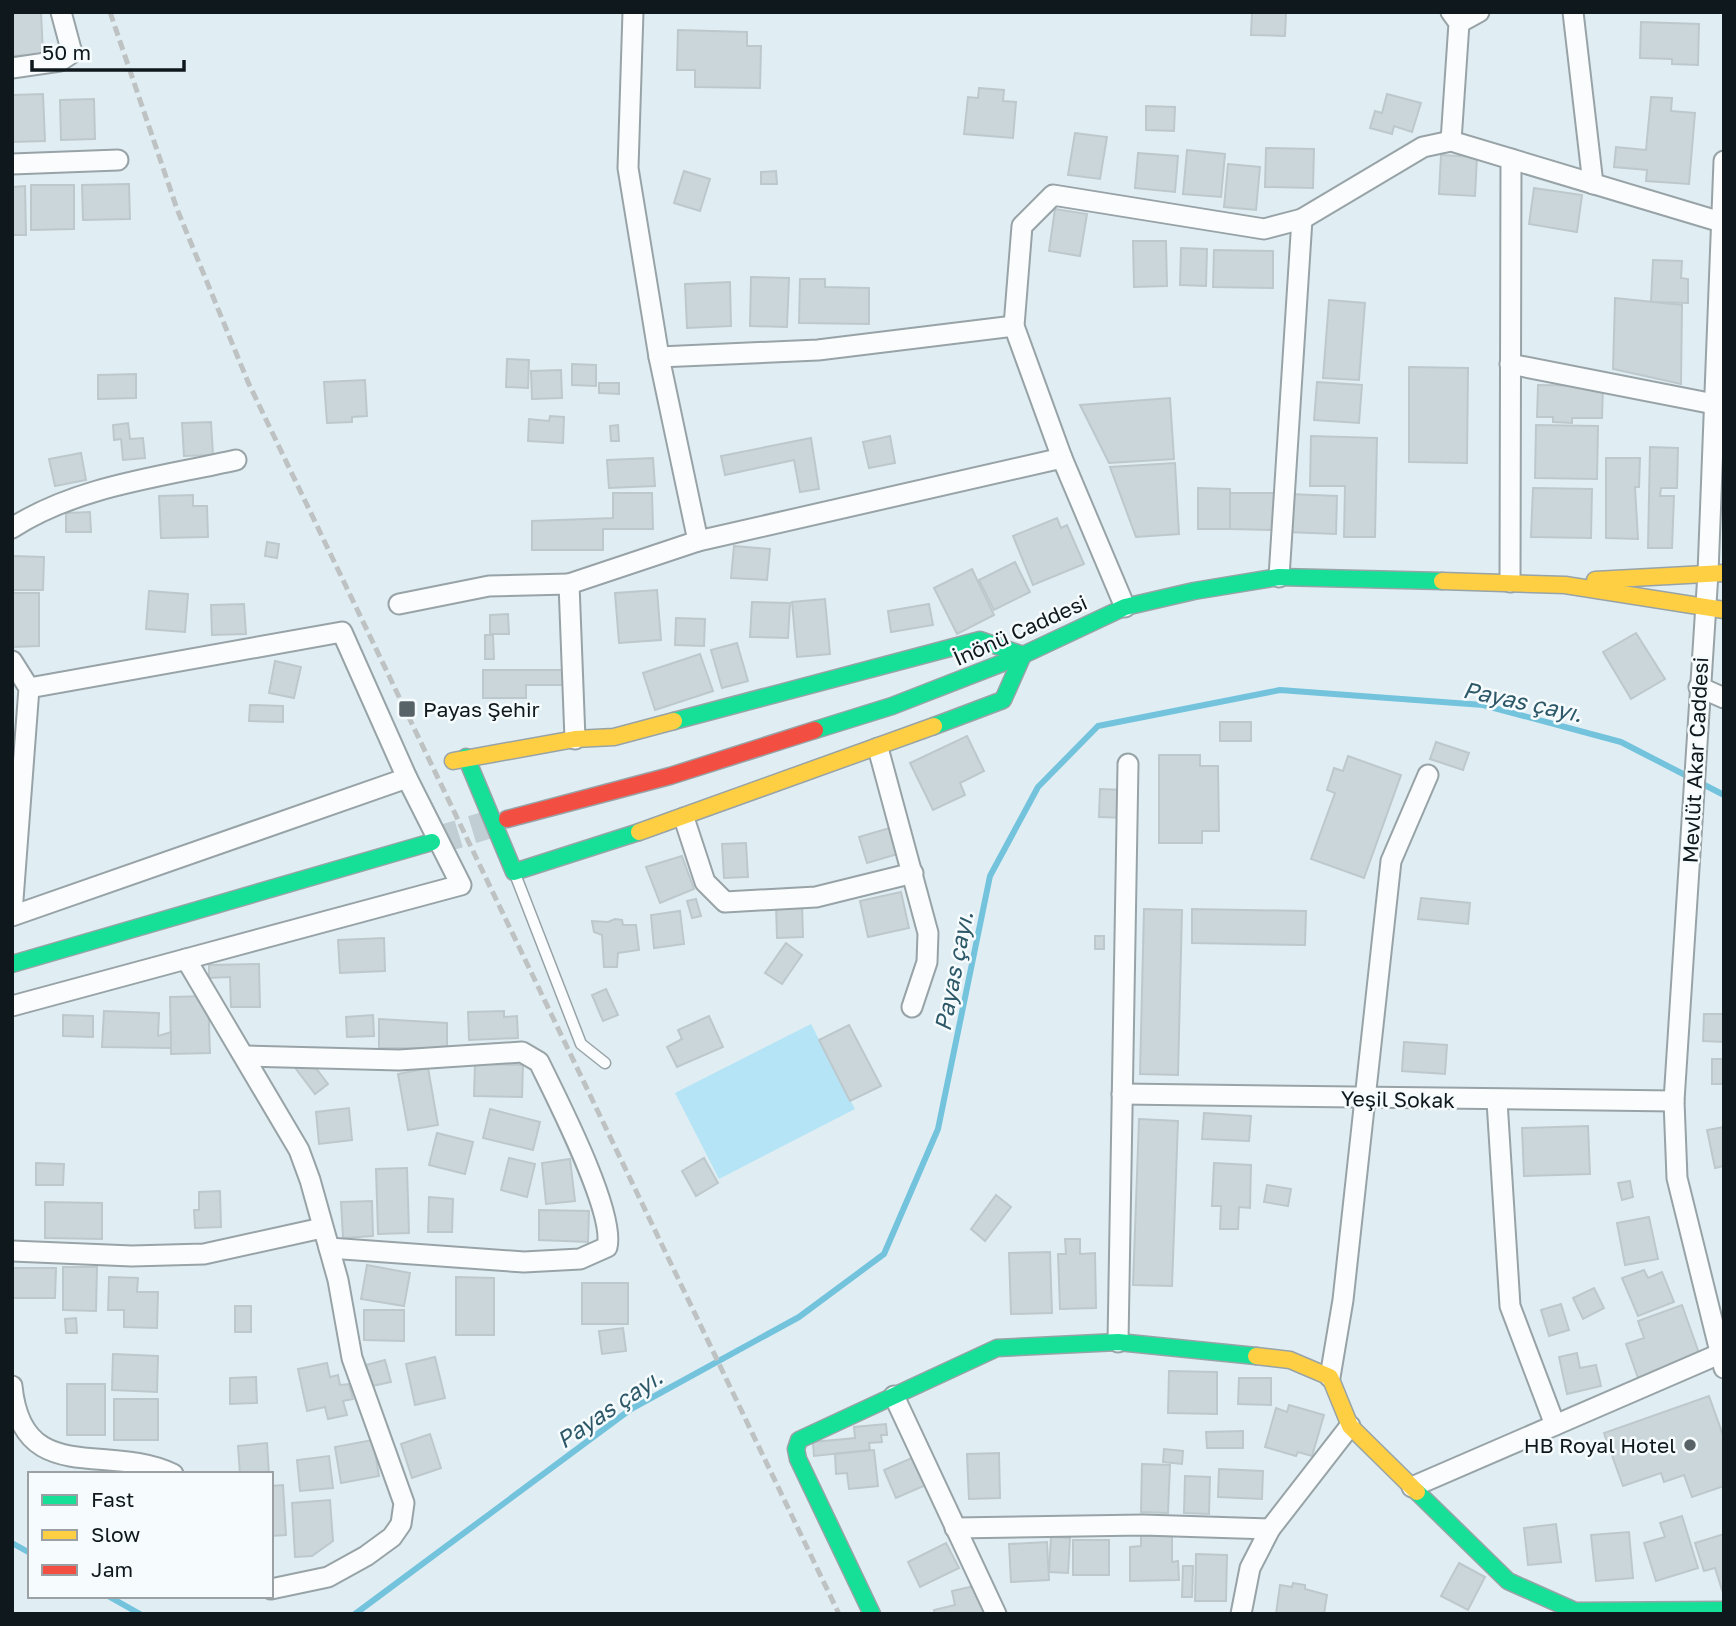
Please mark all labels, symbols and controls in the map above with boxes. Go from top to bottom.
scale bar [32,28,184,72]
text: 50 m [42,39,91,65]
street label: İnönü Caddesi [949,589,1091,671]
street label: Mevlüt Akar Caddesi [1677,656,1713,864]
water label: Payas çayı. [1461,675,1585,727]
place label: Payas Şehi̇r [423,696,540,722]
marker: Payas Şehi̇r [397,699,417,719]
water label: Payas çayı. [928,909,978,1033]
street label: Yeşil Sokak [1341,1085,1455,1113]
water label: Payas çayı. [551,1362,667,1454]
place label: HB Royal Hotel [1524,1432,1676,1458]
marker: HB Royal Hotel [1682,1437,1698,1453]
legend [28,1472,273,1598]
text: Fast [91,1486,134,1512]
text: Slow [91,1521,140,1547]
text: Jam [91,1556,133,1582]

